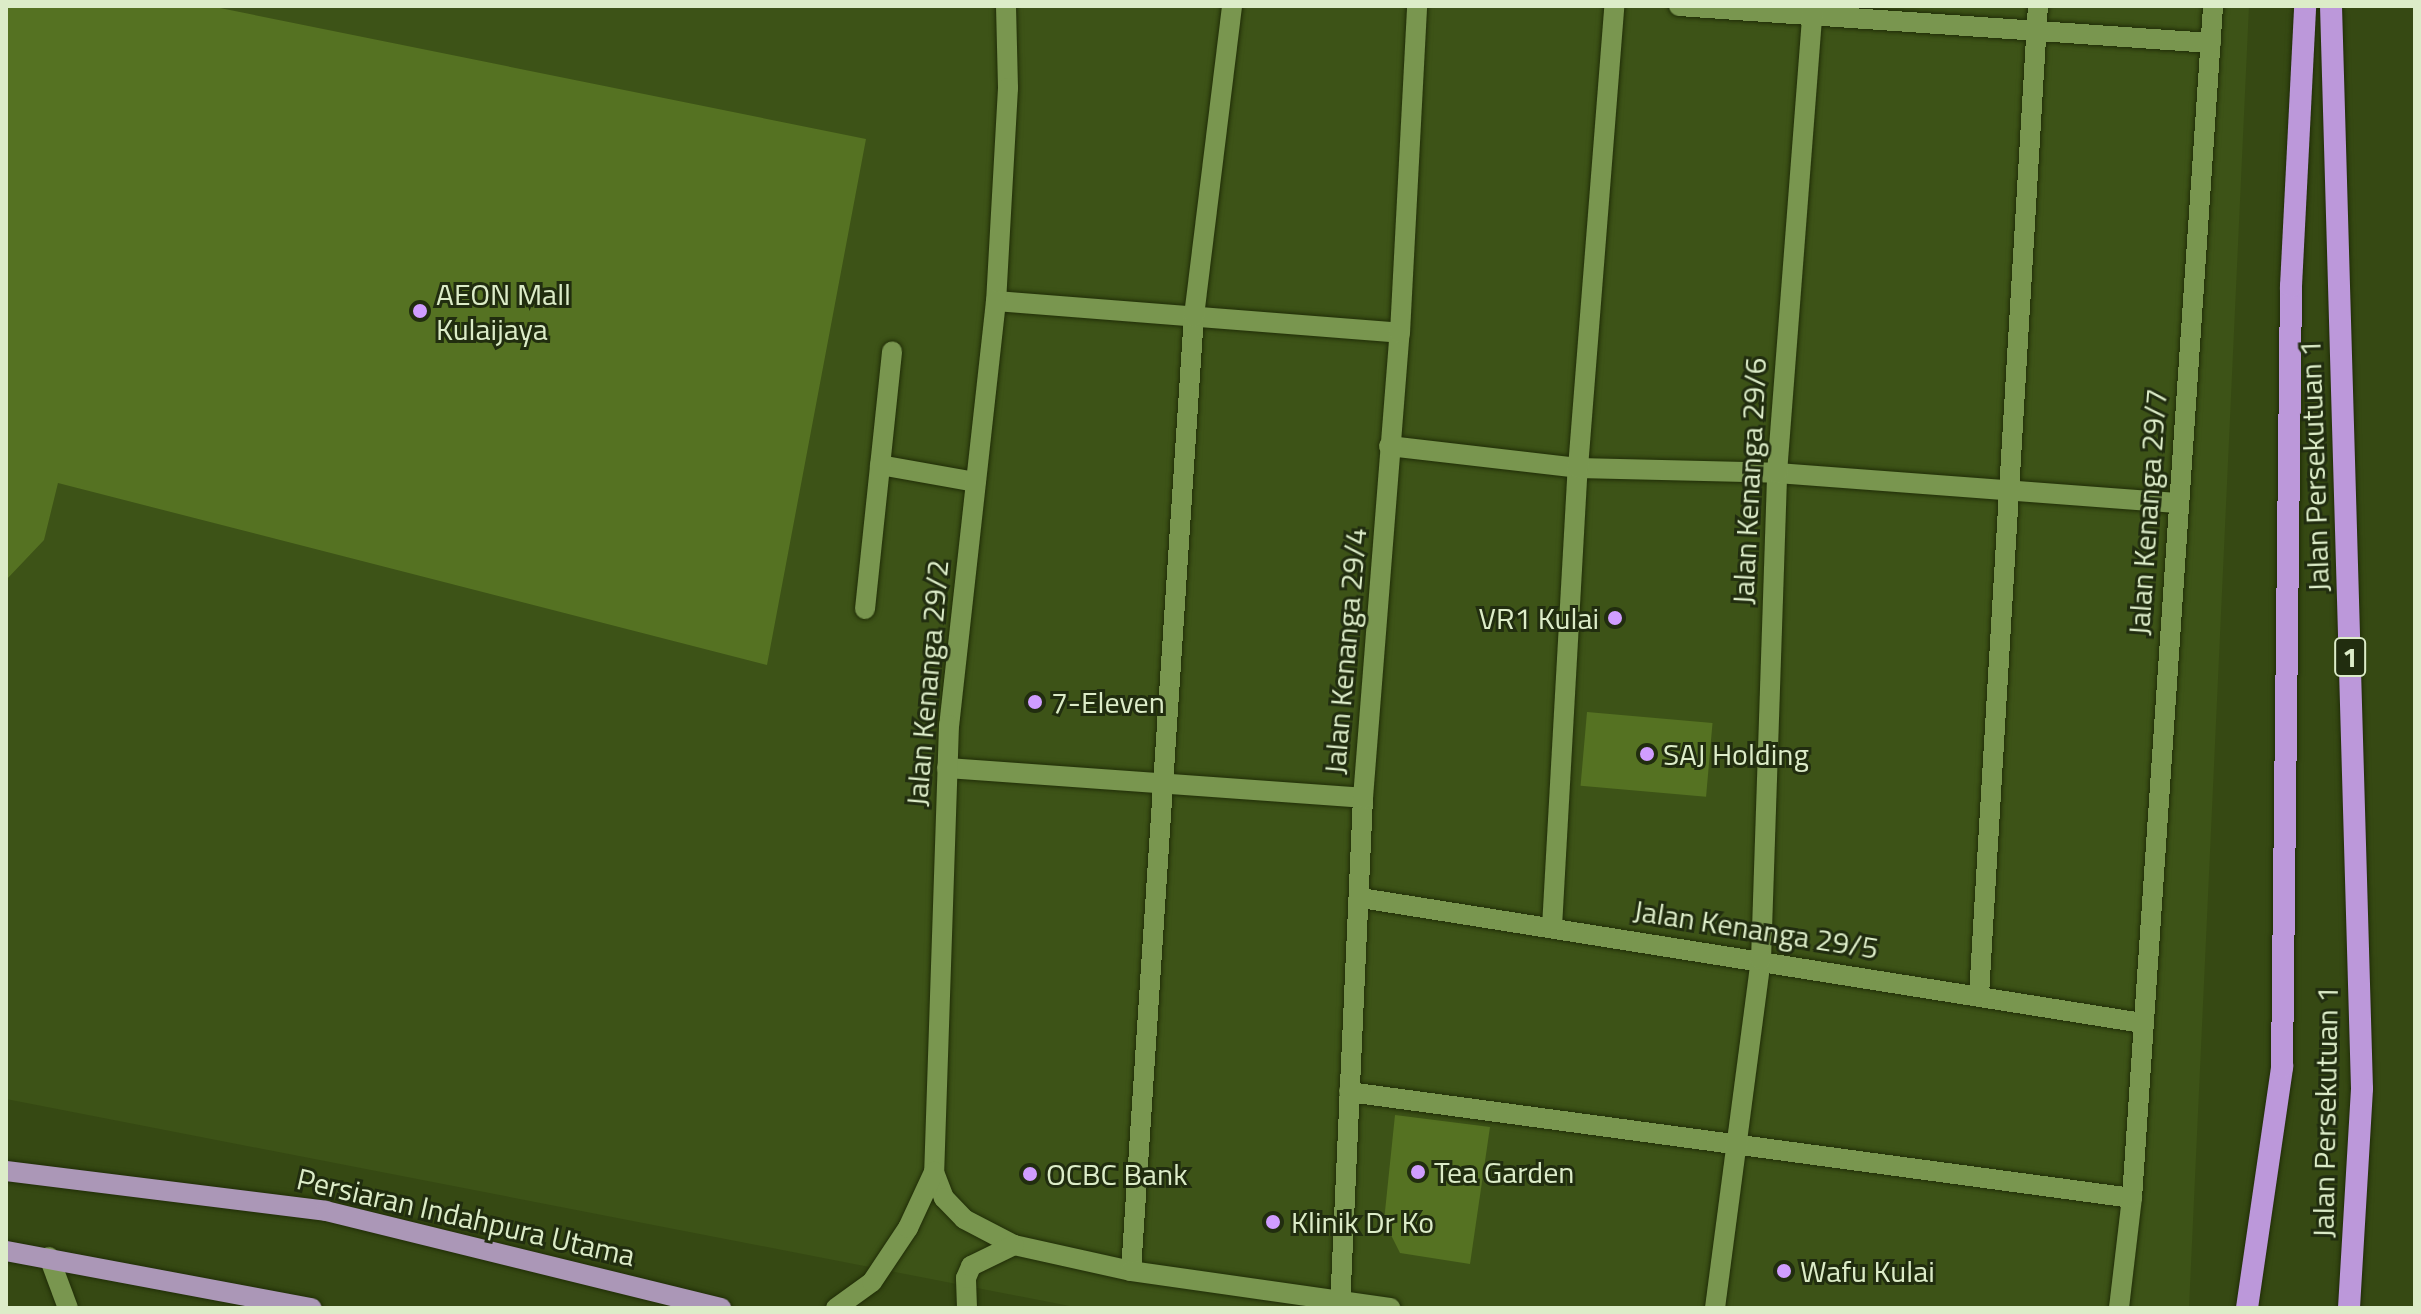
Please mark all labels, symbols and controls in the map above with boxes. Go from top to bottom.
place label: AEON Mall Kulaijaya [436,276,571,346]
marker: AEON Mall Kulaijaya [411,302,429,320]
street label: Jalan Persekutuan 1 [2292,339,2336,593]
street label: Jalan Kenanga 29/6 [1725,357,1773,605]
street label: Jalan Kenanga 29/7 [2120,387,2174,637]
street label: Jalan Kenanga 29/4 [1316,526,1374,776]
street label: Jalan Kenanga 29/2 [898,558,956,808]
place label: VR1 Kulai [1479,600,1599,636]
marker: VR1 Kulai [1606,609,1624,627]
road number: 1 [2334,633,2366,681]
place label: 7-Eleven [1051,684,1165,720]
marker: 7-Eleven [1026,693,1044,711]
place label: SAJ Holding [1663,736,1809,772]
marker: SAJ Holding [1638,745,1656,763]
street label: Jalan Kenanga 29/5 [1631,892,1881,966]
street label: Jalan Persekutuan 1 [2305,986,2345,1238]
place label: Tea Garden [1434,1154,1574,1190]
place label: OCBC Bank [1046,1156,1188,1192]
street label: Persiaran Indahpura Utama [293,1161,639,1273]
marker: Tea Garden [1409,1163,1427,1181]
marker: OCBC Bank [1021,1165,1039,1183]
place label: Klinik Dr Ko [1291,1204,1434,1240]
marker: Klinik Dr Ko [1262,1211,1284,1233]
place label: Wafu Kulai [1800,1253,1935,1289]
marker: Wafu Kulai [1775,1262,1793,1280]

